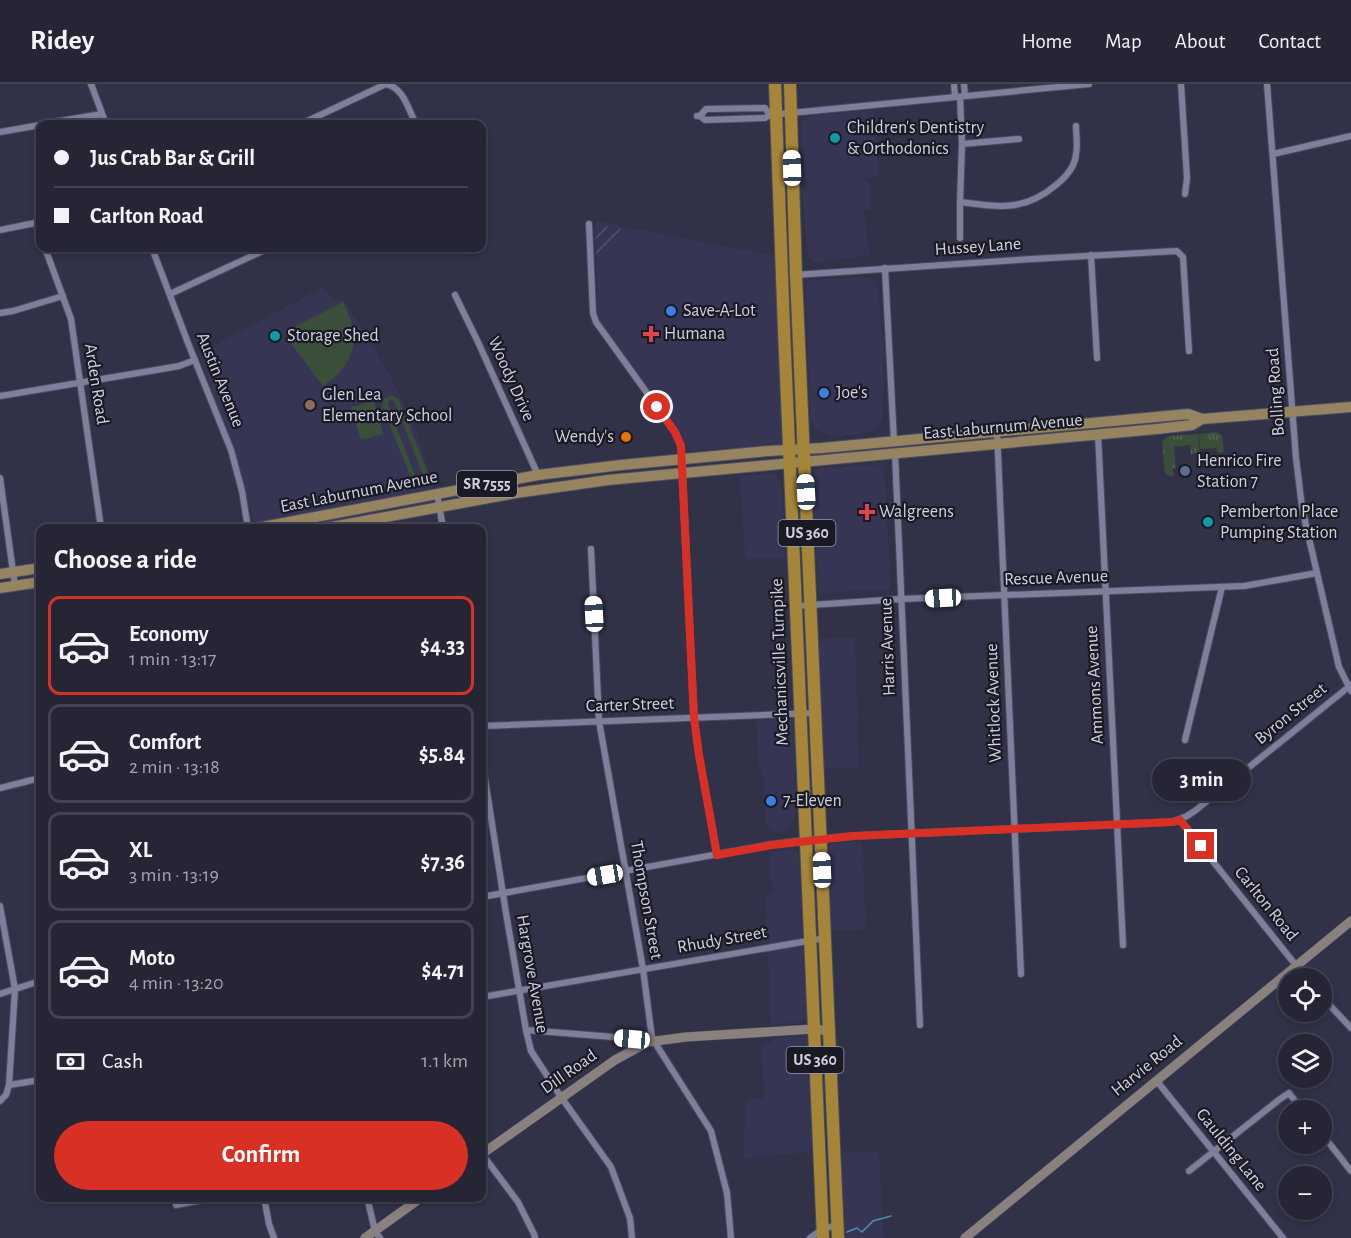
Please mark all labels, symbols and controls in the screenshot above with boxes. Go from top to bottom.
text: Ridey [30,27,94,55]
text: Home [1021,31,1072,52]
text: Map [1105,31,1142,52]
text: About [1175,31,1225,52]
text: Contact [1258,31,1321,52]
place label: Children's Dentistry & Orthodonics [847,119,984,158]
marker: Children's Dentistry & Orthodonics [828,131,842,145]
text: Jus Crab Bar & Grill [90,147,255,169]
car [782,150,802,186]
text: Carlton Road [90,205,203,227]
street label: Hussey Lane [934,235,1022,259]
place label: Save-A-Lot [683,302,756,320]
marker: Save-A-Lot [664,304,678,318]
marker: Humana [642,325,660,343]
place label: Humana [664,325,725,343]
place label: Storage Shed [287,327,379,345]
marker: Storage Shed [268,329,282,343]
street label: Austin Avenue [193,330,247,430]
street label: Woody Drive [484,334,538,424]
street label: Arden Road [81,342,111,426]
street label: Bolling Road [1264,347,1288,437]
place label: Joe's [836,384,868,402]
place label: Glen Lea Elementary School [322,386,453,425]
marker: Joe's [817,386,831,400]
route start [643,393,670,420]
marker: Glen Lea Elementary School [303,398,317,412]
street label: East Laburnum Avenue [923,411,1083,443]
place label: Wendy's [554,428,614,446]
marker: Wendy's [619,430,633,444]
place label: Henrico Fire Station 7 [1197,452,1282,491]
marker: Henrico Fire Station 7 [1178,464,1192,478]
street label: East Laburnum Avenue [279,468,439,516]
road number: SR 7555 [457,471,517,497]
car [796,474,816,510]
place label: Walgreens [879,503,954,521]
place label: Pemberton Place Pumping Station [1220,503,1338,542]
marker: Walgreens [860,505,874,519]
marker: Pemberton Place Pumping Station [1201,515,1215,529]
road number: US 360 [778,520,836,546]
text: Choose a ride [54,546,197,573]
street label: Rescue Avenue [1004,567,1108,589]
street label: Mechanicsville Turnpike [768,578,792,746]
car [925,588,961,608]
car [584,596,604,632]
street label: Harris Avenue [877,598,899,696]
icon: car [57,619,111,673]
text: Economy [129,623,209,645]
street label: Ammons Avenue [1083,625,1107,745]
text: $4.33 [420,635,465,657]
street label: Whitlock Avenue [983,643,1005,763]
text: 1 min · 13:17 [129,649,216,669]
street label: Byron Street [1252,680,1330,748]
street label: Carter Street [586,694,675,716]
icon: car [57,727,111,781]
text: Comfort [129,731,201,753]
text: $5.84 [419,743,465,765]
text: 2 min · 13:18 [129,757,220,777]
callout: 3 min [1152,759,1250,801]
text: 3 min [1180,770,1223,790]
place label: 7-Eleven [783,792,842,810]
marker: 7-Eleven [764,794,778,808]
route end [1187,832,1214,859]
icon: car [57,835,111,889]
text: XL [129,839,152,861]
street label: Thompson Street [627,839,665,961]
text: $7.36 [420,851,465,873]
car [812,852,832,888]
car [586,863,624,887]
street label: Carlton Road [1231,863,1301,945]
text: 3 min · 13:19 [129,865,219,885]
street label: Hargrove Avenue [513,913,551,1035]
street label: Rhudy Street [676,923,768,957]
icon: car [57,943,111,997]
text: Moto [129,947,175,969]
text: $4.71 [422,959,465,981]
map controls [1278,968,1332,1220]
button: locate [1278,968,1332,1022]
text: 4 min · 13:20 [129,973,224,993]
car [613,1028,651,1050]
street label: Harvie Road [1108,1032,1186,1100]
button: layers [1278,1034,1332,1088]
icon: cash [54,1045,87,1078]
street label: Dill Road [538,1046,600,1098]
road number: US 360 [786,1047,844,1073]
text: Cash [102,1050,143,1072]
text: 1.1 km [421,1051,468,1071]
button: + [1278,1100,1332,1154]
street label: Gaulding Lane [1192,1105,1270,1195]
button: Confirm [54,1121,468,1190]
button: − [1278,1166,1332,1220]

